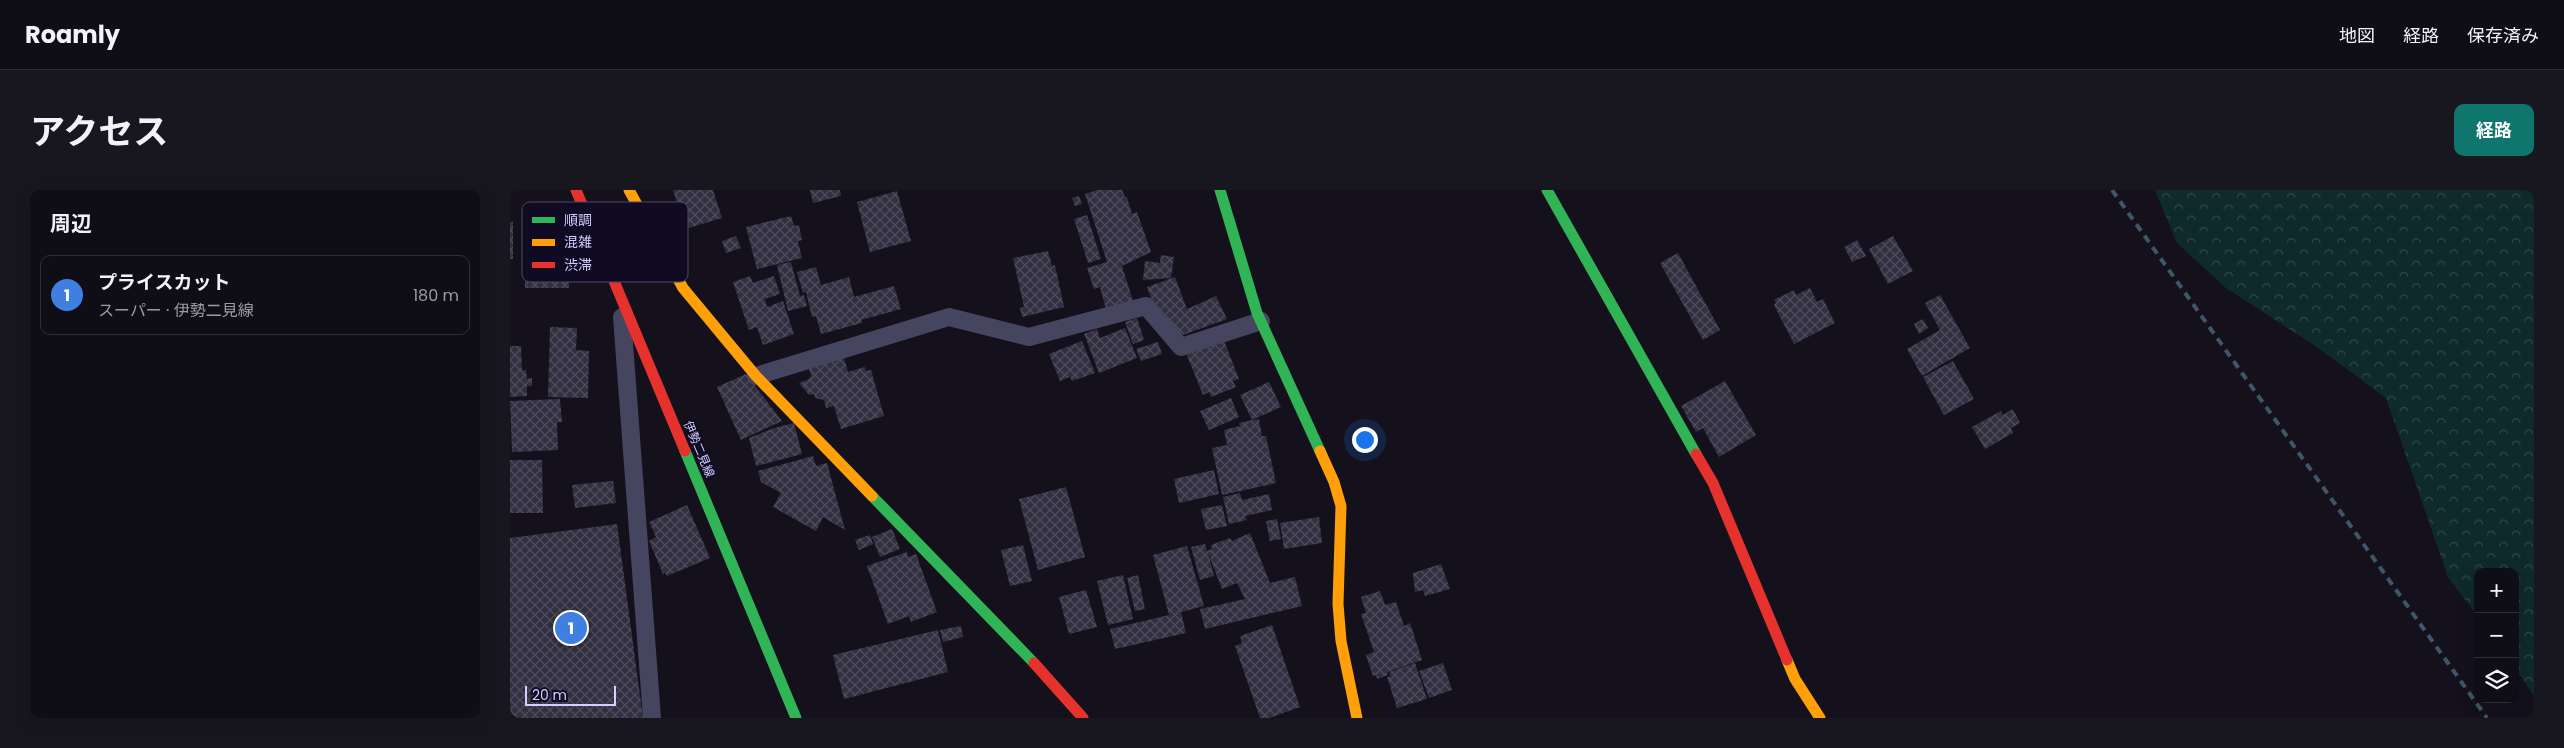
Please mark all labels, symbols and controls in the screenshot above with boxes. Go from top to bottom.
text: Roamly [25,18,120,51]
text: 地図 [2339,23,2375,48]
text: 経路 [2403,23,2439,48]
text: 保存済み [2467,23,2539,48]
button: 経路 [2454,104,2534,156]
text: アクセス [30,107,168,156]
legend [522,202,688,282]
text: 周辺 [50,209,92,238]
text: 順調 [564,210,592,230]
text: 混雑 [564,232,592,252]
text: 渋滞 [564,255,592,275]
text: プライスカット [98,269,230,296]
text: 1 [64,284,70,307]
text: 180 m [413,284,459,307]
text: スーパー · 伊勢二見線 [98,299,254,322]
street label: 伊勢二見線 [680,418,719,480]
your location [1352,427,1378,453]
map controls [2474,568,2519,703]
button: + [2474,568,2519,613]
pin: 1 [555,609,587,647]
button: − [2474,613,2519,658]
button: layers [2474,658,2519,703]
scale bar [525,683,616,706]
text: 20 m [532,685,567,705]

